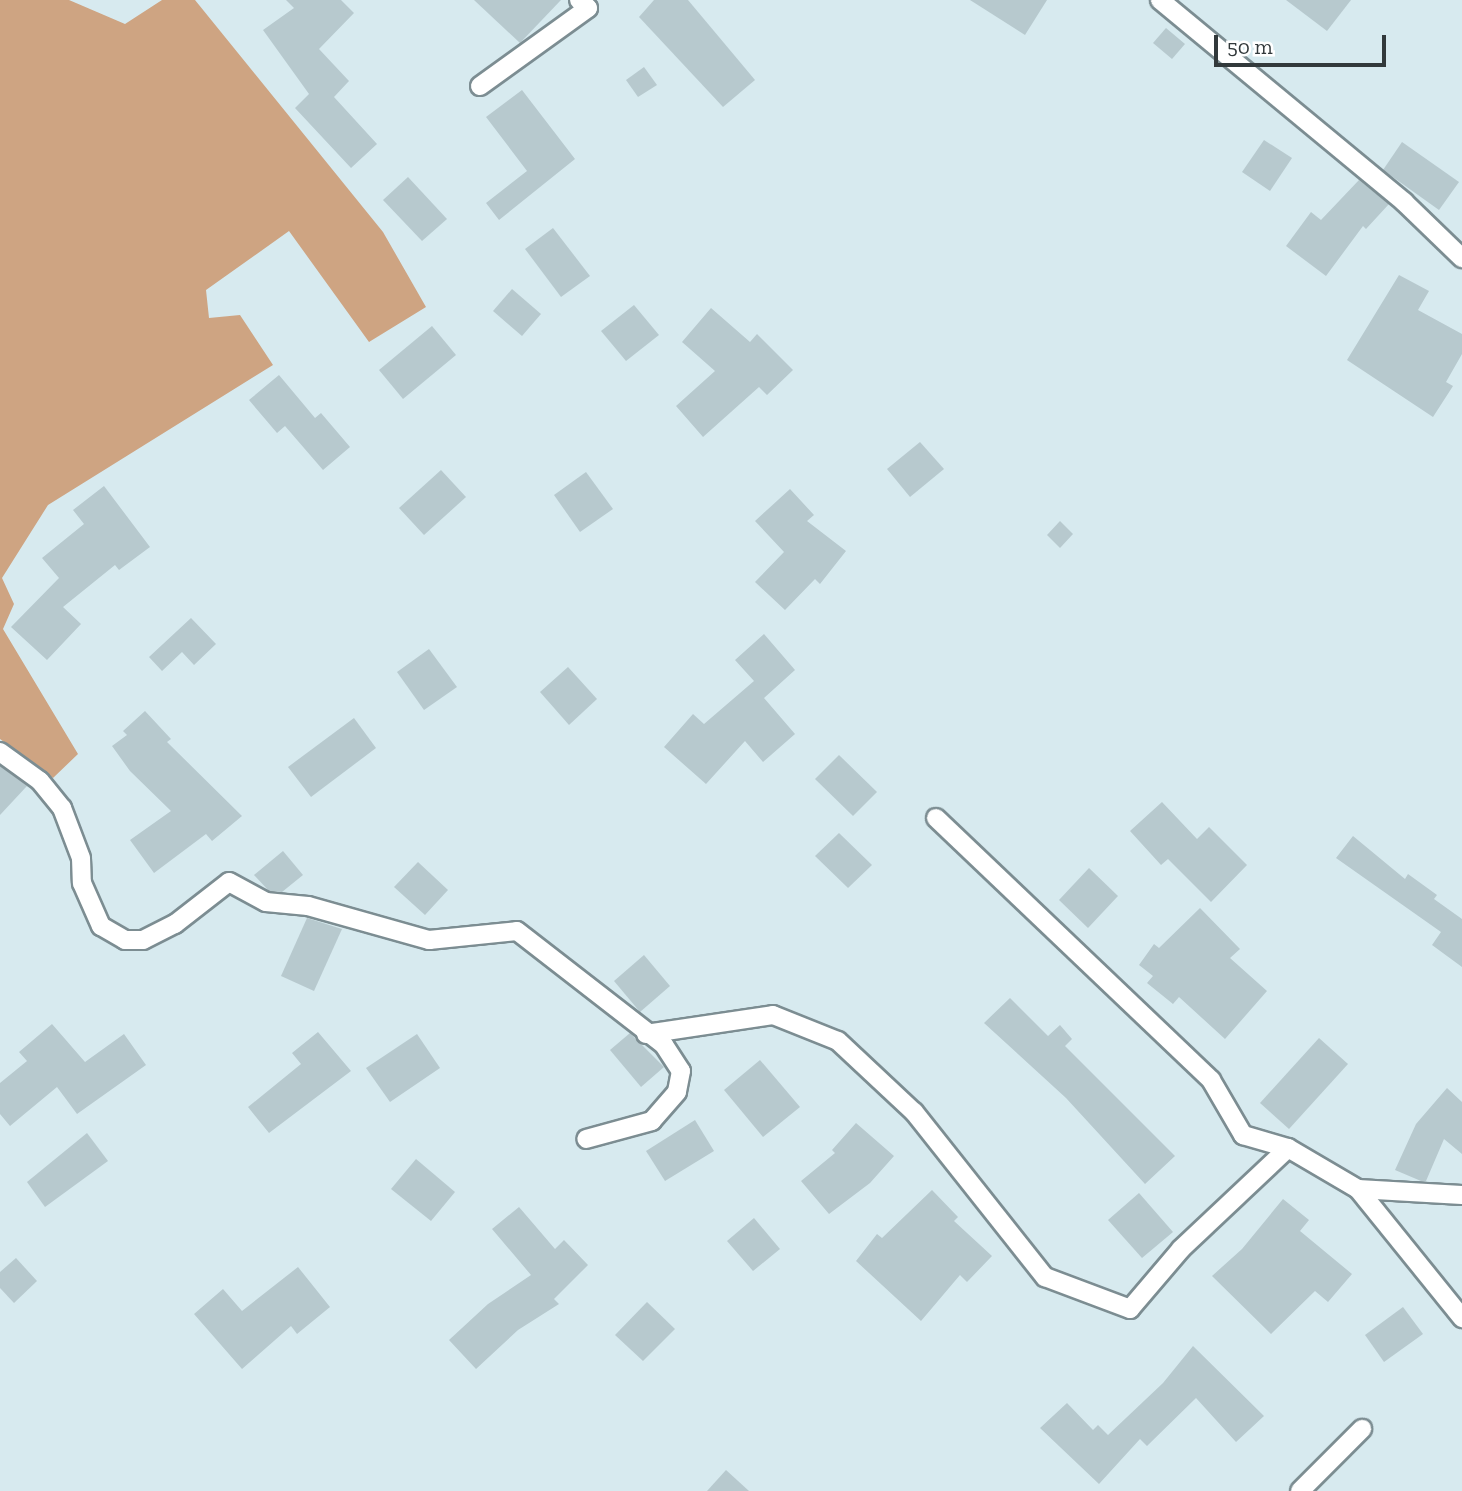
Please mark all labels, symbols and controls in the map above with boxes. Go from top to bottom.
scale bar [1217,21,1388,65]
text: 50 m [1227,34,1273,59]

